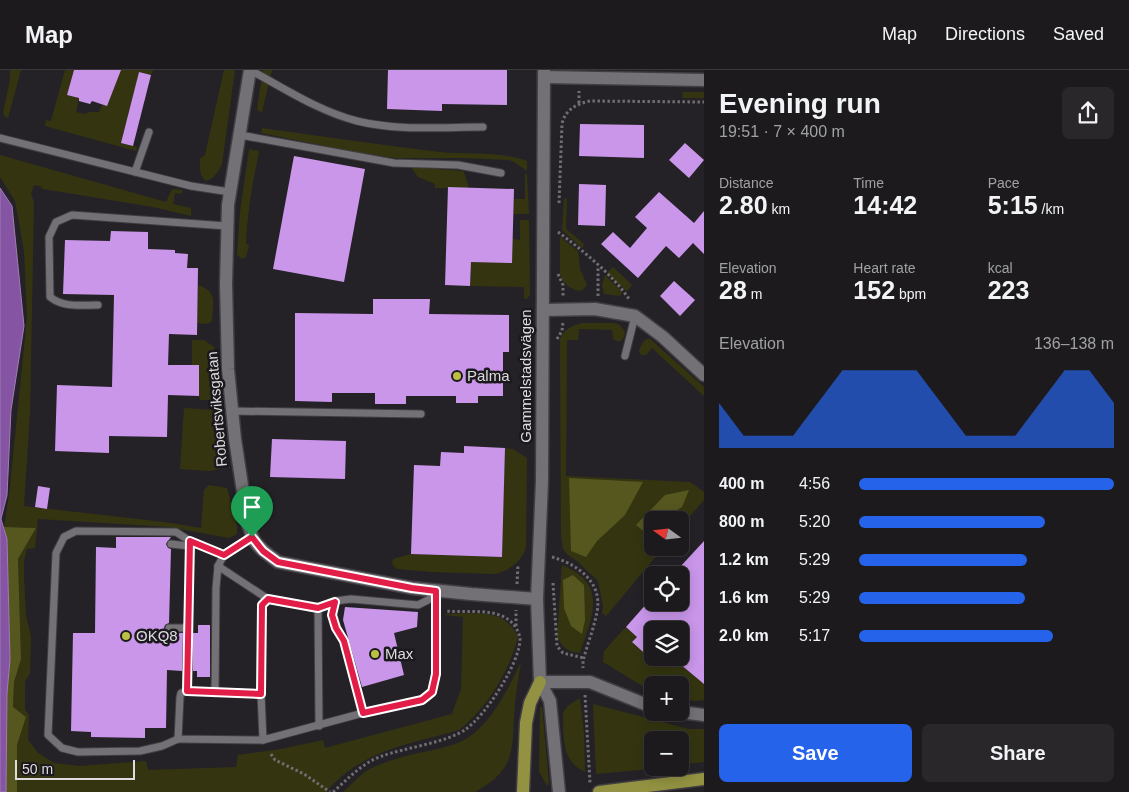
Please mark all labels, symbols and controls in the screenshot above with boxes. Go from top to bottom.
text: Map [25,21,73,48]
text: Map [882,24,917,44]
text: Directions [945,24,1025,44]
text: Saved [1053,24,1104,44]
button: share [1062,87,1114,139]
text: Evening run [719,88,881,119]
text: 19:51 · 7 × 400 m [719,123,845,140]
text: Distance [719,175,773,191]
text: Time [853,175,884,191]
text: Pace [988,175,1020,191]
text: 2.80 [719,191,768,219]
text: 14:42 [853,191,917,219]
text: 5:15 [988,191,1038,219]
text: km [768,201,790,217]
text: /km [1038,201,1064,217]
text: Elevation [719,260,777,276]
text: Heart rate [853,260,916,276]
text: kcal [988,260,1013,276]
text: 28 [719,276,747,304]
text: 152 [853,276,895,304]
text: 223 [988,276,1029,304]
text: m [747,286,762,302]
text: bpm [895,286,926,302]
street label: Gammelstadsvägen [517,309,534,443]
text: Elevation [719,335,785,352]
text: 136–138 m [1034,335,1114,352]
street label: Robertsviksgatan [203,351,230,468]
place label: Palma [467,367,510,384]
marker: Palma [451,370,463,382]
text: 400 m [719,475,764,492]
text: 4:56 [799,475,830,492]
pin [231,486,273,537]
icon: arrive [238,493,266,521]
north arrow [644,511,689,556]
map controls [644,511,689,776]
text: 800 m [719,513,764,530]
text: 5:20 [799,513,830,530]
text: 1.2 km [719,551,769,568]
text: 5:29 [799,551,830,568]
button: locate [644,566,689,611]
text: 1.6 km [719,589,769,606]
text: 5:29 [799,589,830,606]
button: layers [644,621,689,666]
place label: OKQ8 [136,627,178,644]
text: 2.0 km [719,627,769,644]
text: 5:17 [799,627,830,644]
marker: OKQ8 [120,630,132,642]
place label: Max [385,645,414,662]
marker: Max [369,648,381,660]
button: + [644,676,689,721]
button: Save [719,724,912,782]
button: Share [922,724,1114,782]
button: − [644,731,689,776]
scale bar [15,757,135,780]
text: 50 m [22,761,53,777]

